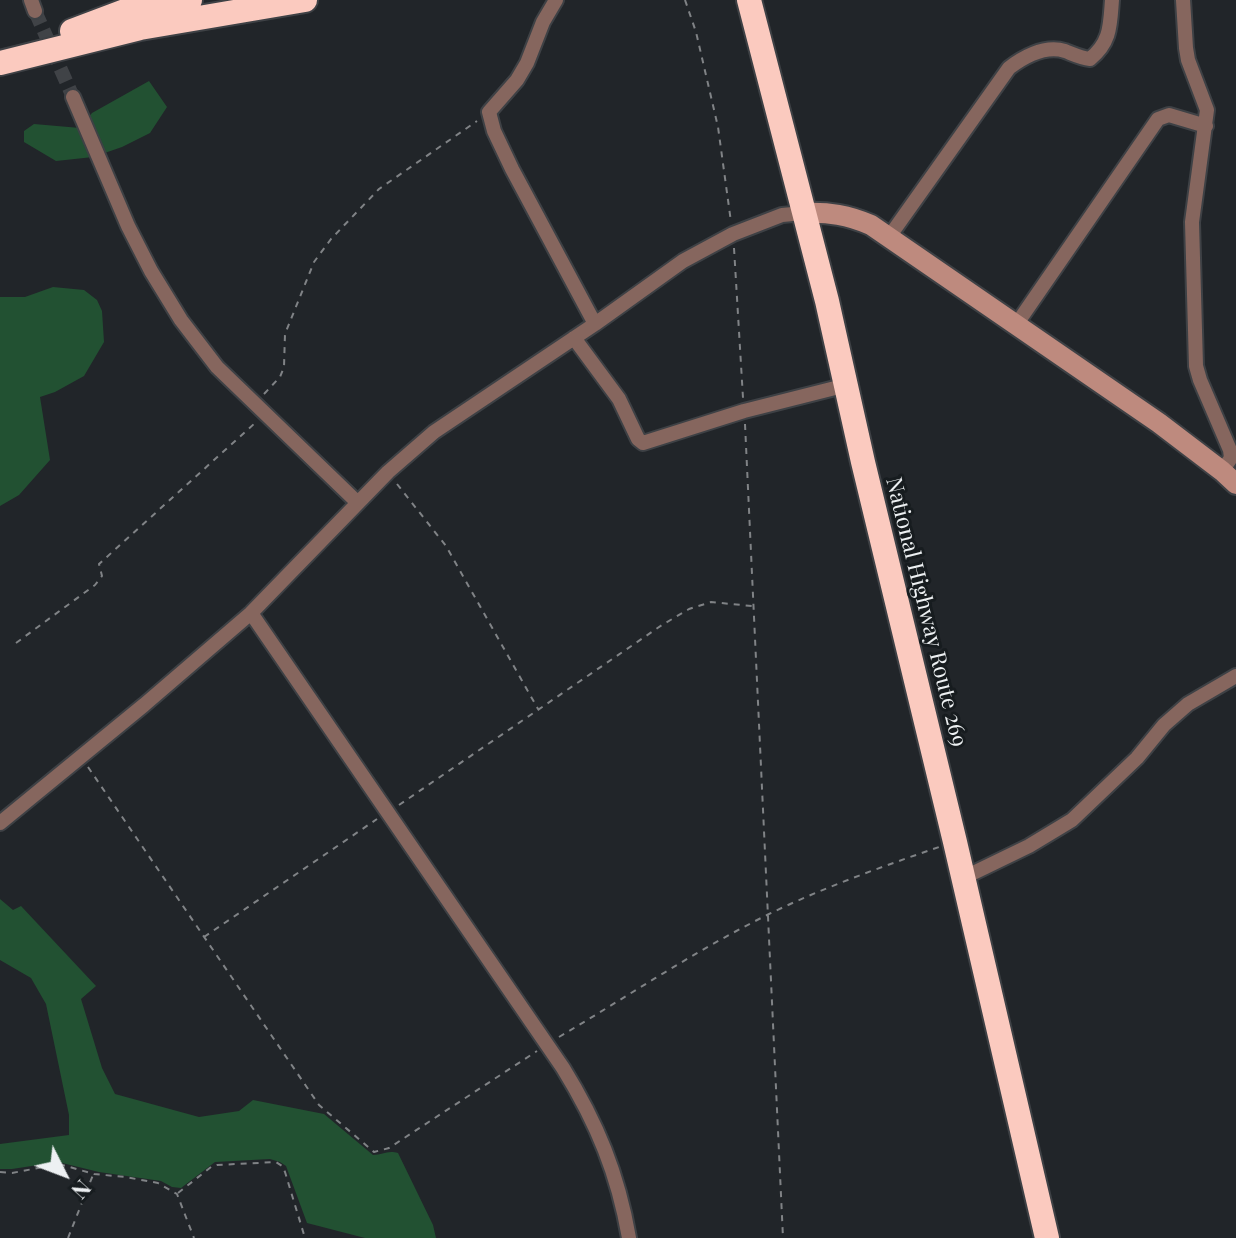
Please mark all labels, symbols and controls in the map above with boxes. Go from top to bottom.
street label: National Highway Route 269 [880,475,972,749]
north arrow [24,1134,104,1214]
text: N [65,1174,98,1206]

